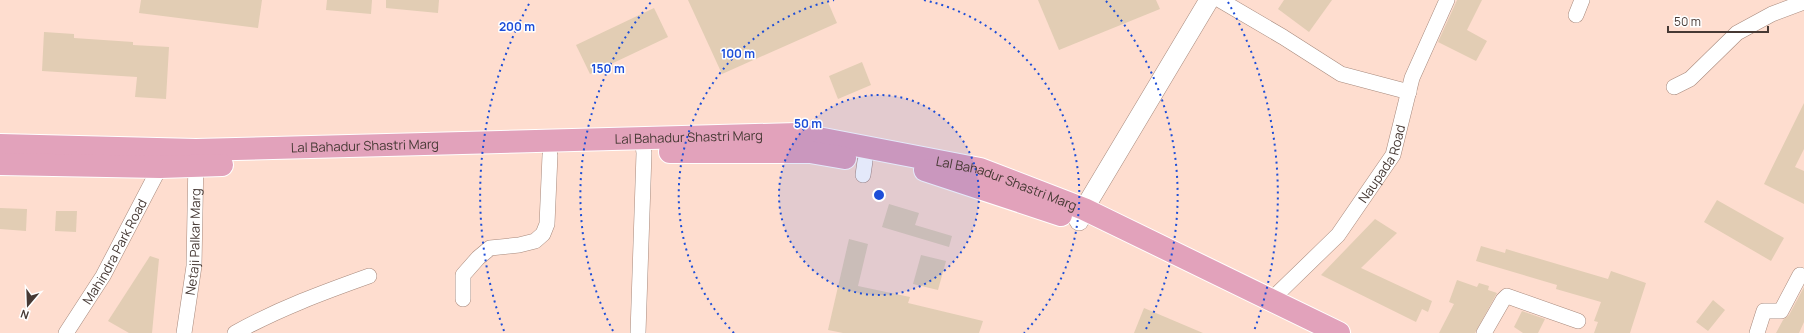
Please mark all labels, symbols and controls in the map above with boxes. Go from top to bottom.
scale bar [1668,8,1768,34]
text: 50 m [1674,13,1701,30]
text: 200 m [499,18,535,35]
text: 100 m [721,45,755,62]
text: 150 m [591,60,625,77]
text: 50 m [794,115,822,132]
street label: Naupada Road [1354,123,1409,206]
street label: Lal Bahadur Shastri Marg [614,126,763,148]
street label: Lal Bahadur Shastri Marg [291,135,439,156]
street label: Lal Bahadur Shastri Marg [934,152,1080,215]
street label: Netaji Palkar Marg [181,188,204,296]
centre of rings [872,188,886,202]
street label: Mahindra Park Road [78,196,151,308]
north arrow [8,285,48,325]
text: N [18,307,31,323]

